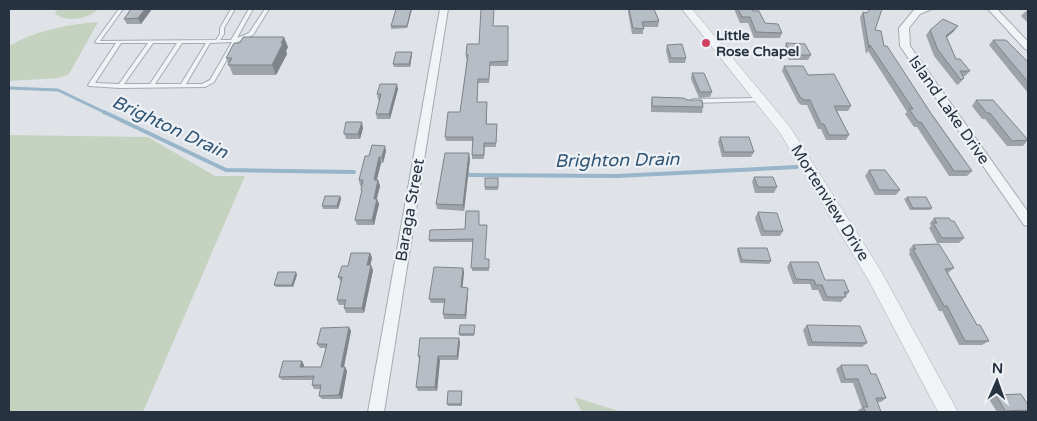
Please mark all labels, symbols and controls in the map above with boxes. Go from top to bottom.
place label: Little Rose Chapel [716,27,799,60]
marker: Little Rose Chapel [700,37,712,49]
street label: Island Lake Drive [904,52,994,168]
water label: Brighton Drain [109,91,232,164]
street label: Mortenview Drive [786,141,874,265]
water label: Brighton Drain [554,148,681,172]
street label: Baraga Street [391,157,429,263]
north arrow [972,356,1022,406]
text: N [992,360,1003,377]

